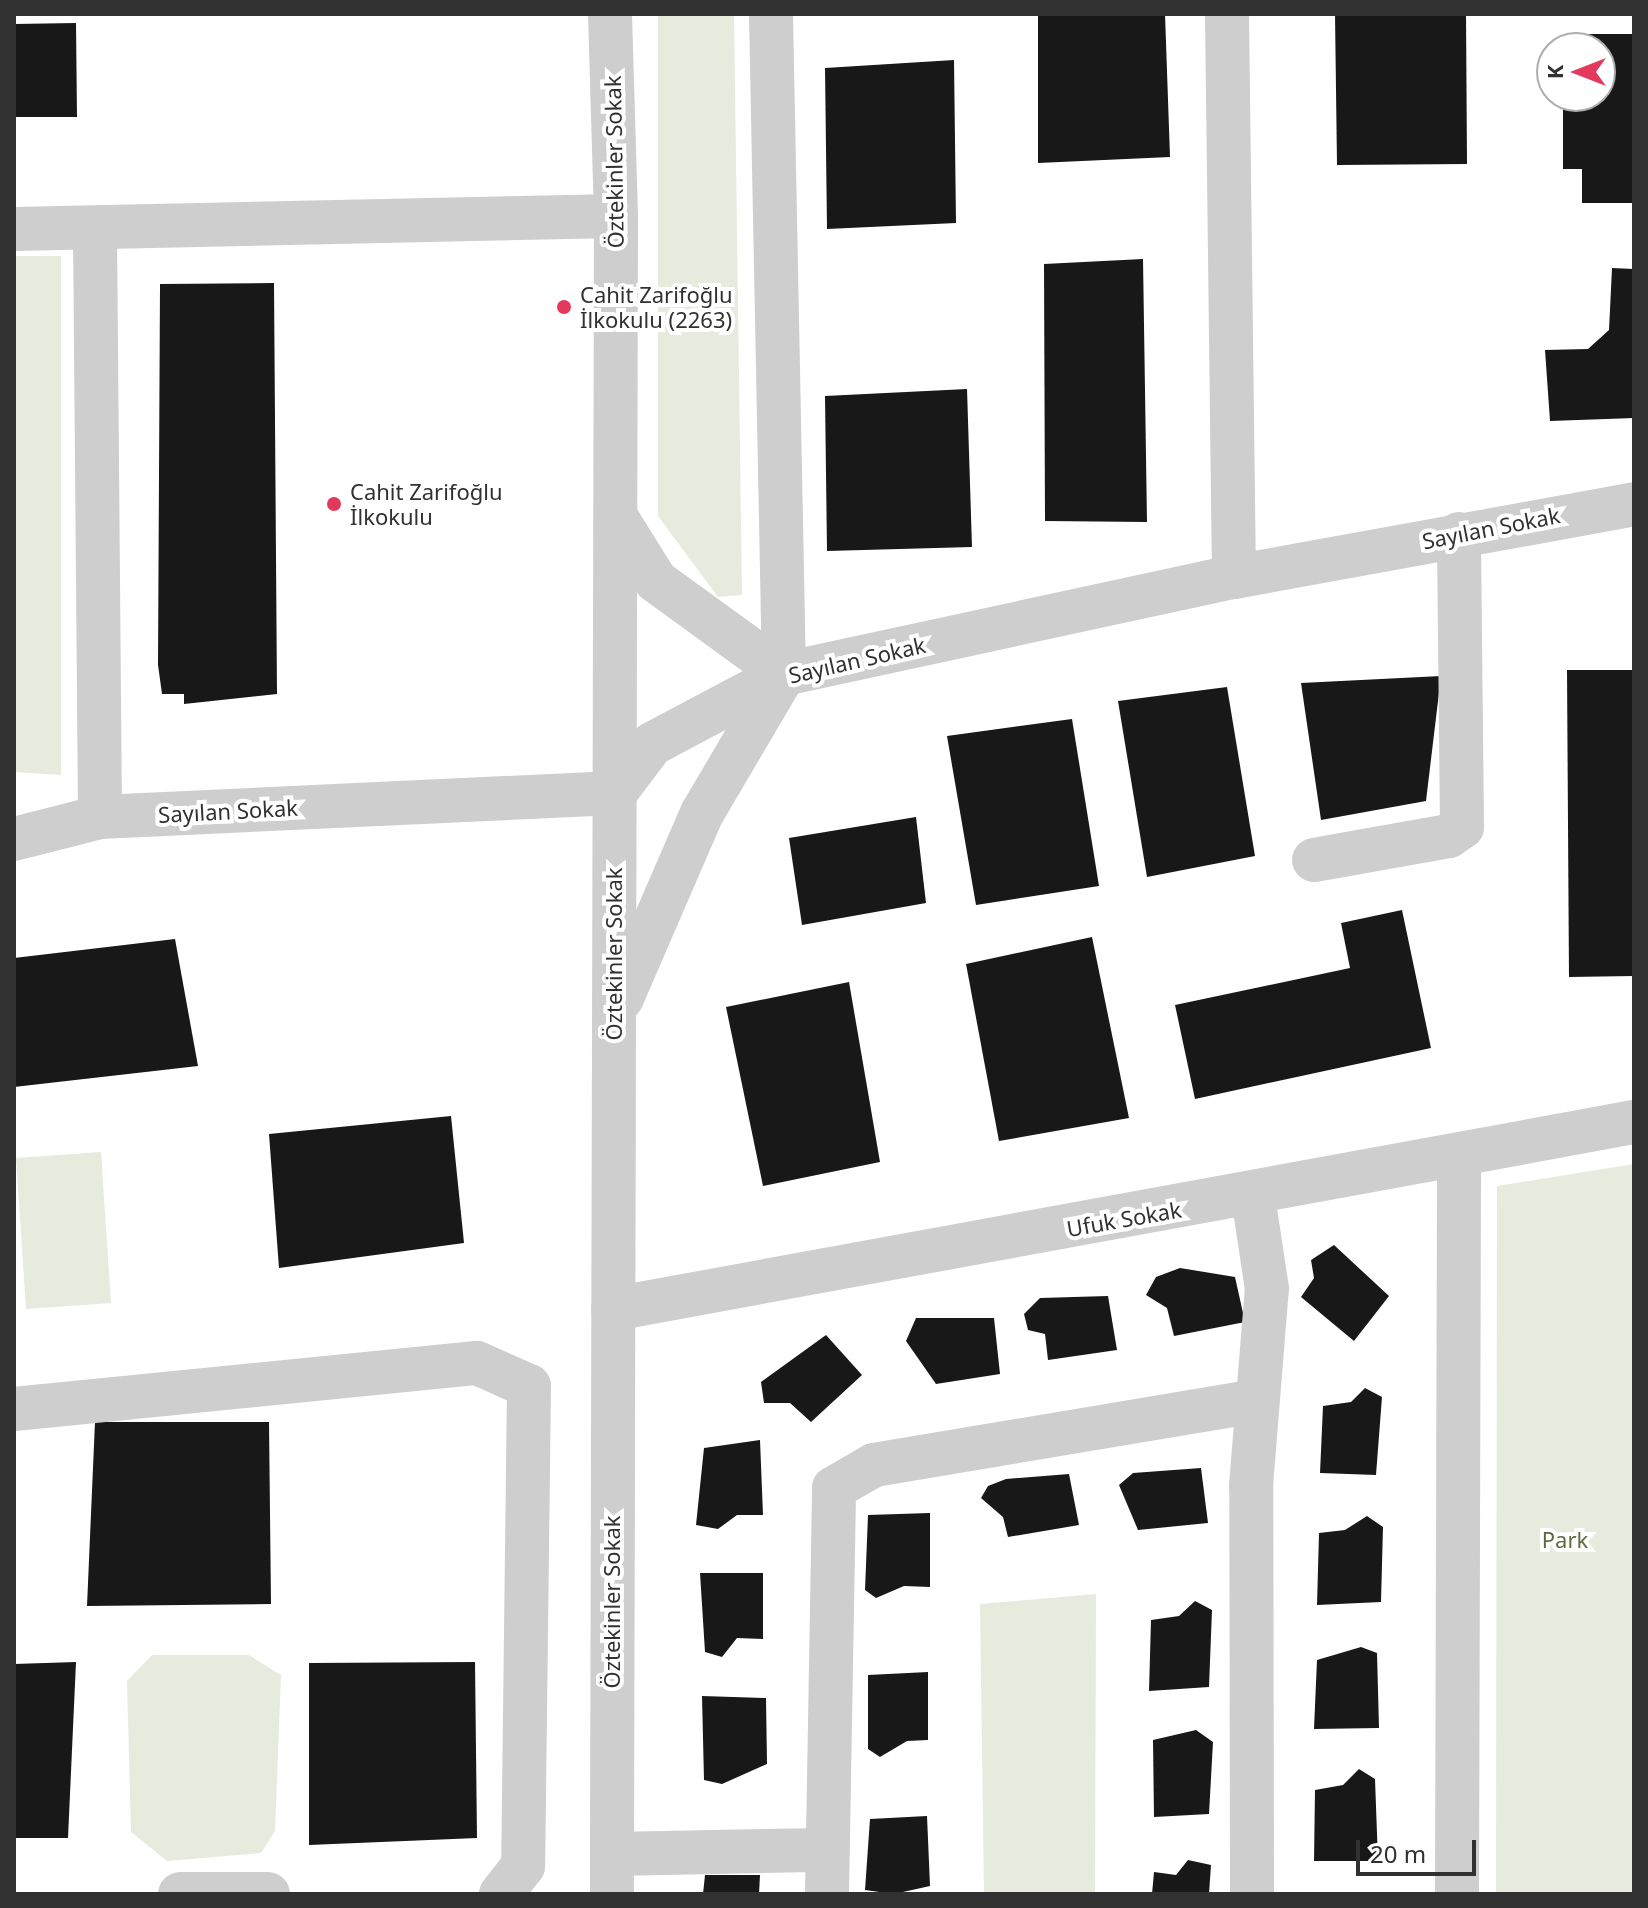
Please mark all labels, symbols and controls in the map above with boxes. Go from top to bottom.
north arrow [1536,32,1616,112]
text: K [1539,65,1569,79]
street label: Öztekinler Sokak [599,75,629,249]
place label: Cahit Zarifoğlu İlkokulu (2263) [580,281,733,332]
marker: Cahit Zarifoğlu İlkokulu (2263) [555,298,573,316]
place label: Cahit Zarifoğlu İlkokulu [350,478,503,530]
marker: Cahit Zarifoğlu İlkokulu [325,495,343,513]
street label: Sayılan Sokak [1420,502,1562,554]
street label: Sayılan Sokak [786,631,928,689]
street label: Sayılan Sokak [157,794,299,828]
street label: Öztekinler Sokak [601,867,627,1041]
street label: Ufuk Sokak [1065,1196,1183,1242]
street label: Öztekinler Sokak [599,1515,625,1689]
park label: Park [1542,1527,1588,1553]
scale bar [1360,1824,1480,1874]
text: 20 m [1370,1837,1426,1870]

